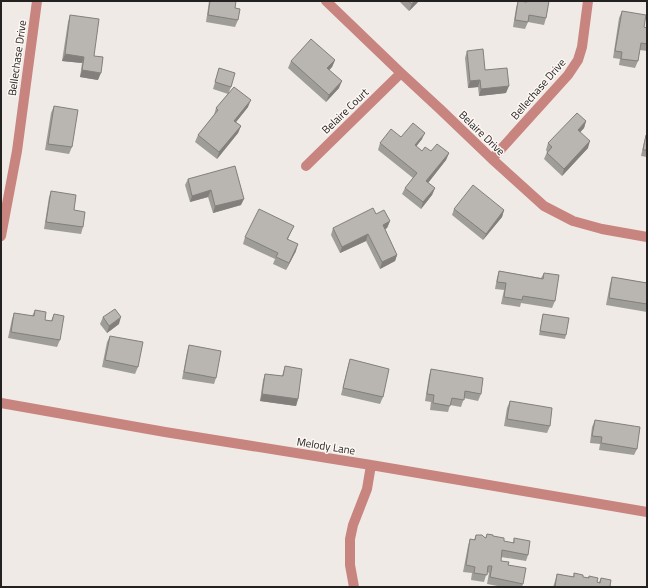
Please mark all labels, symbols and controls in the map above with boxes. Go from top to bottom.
street label: Bellechase Drive [4,19,30,97]
street label: Bellechase Drive [507,55,569,123]
street label: Belaire Court [318,84,372,137]
street label: Belaire Drive [455,107,509,159]
street label: Melody Lane [296,433,357,459]

